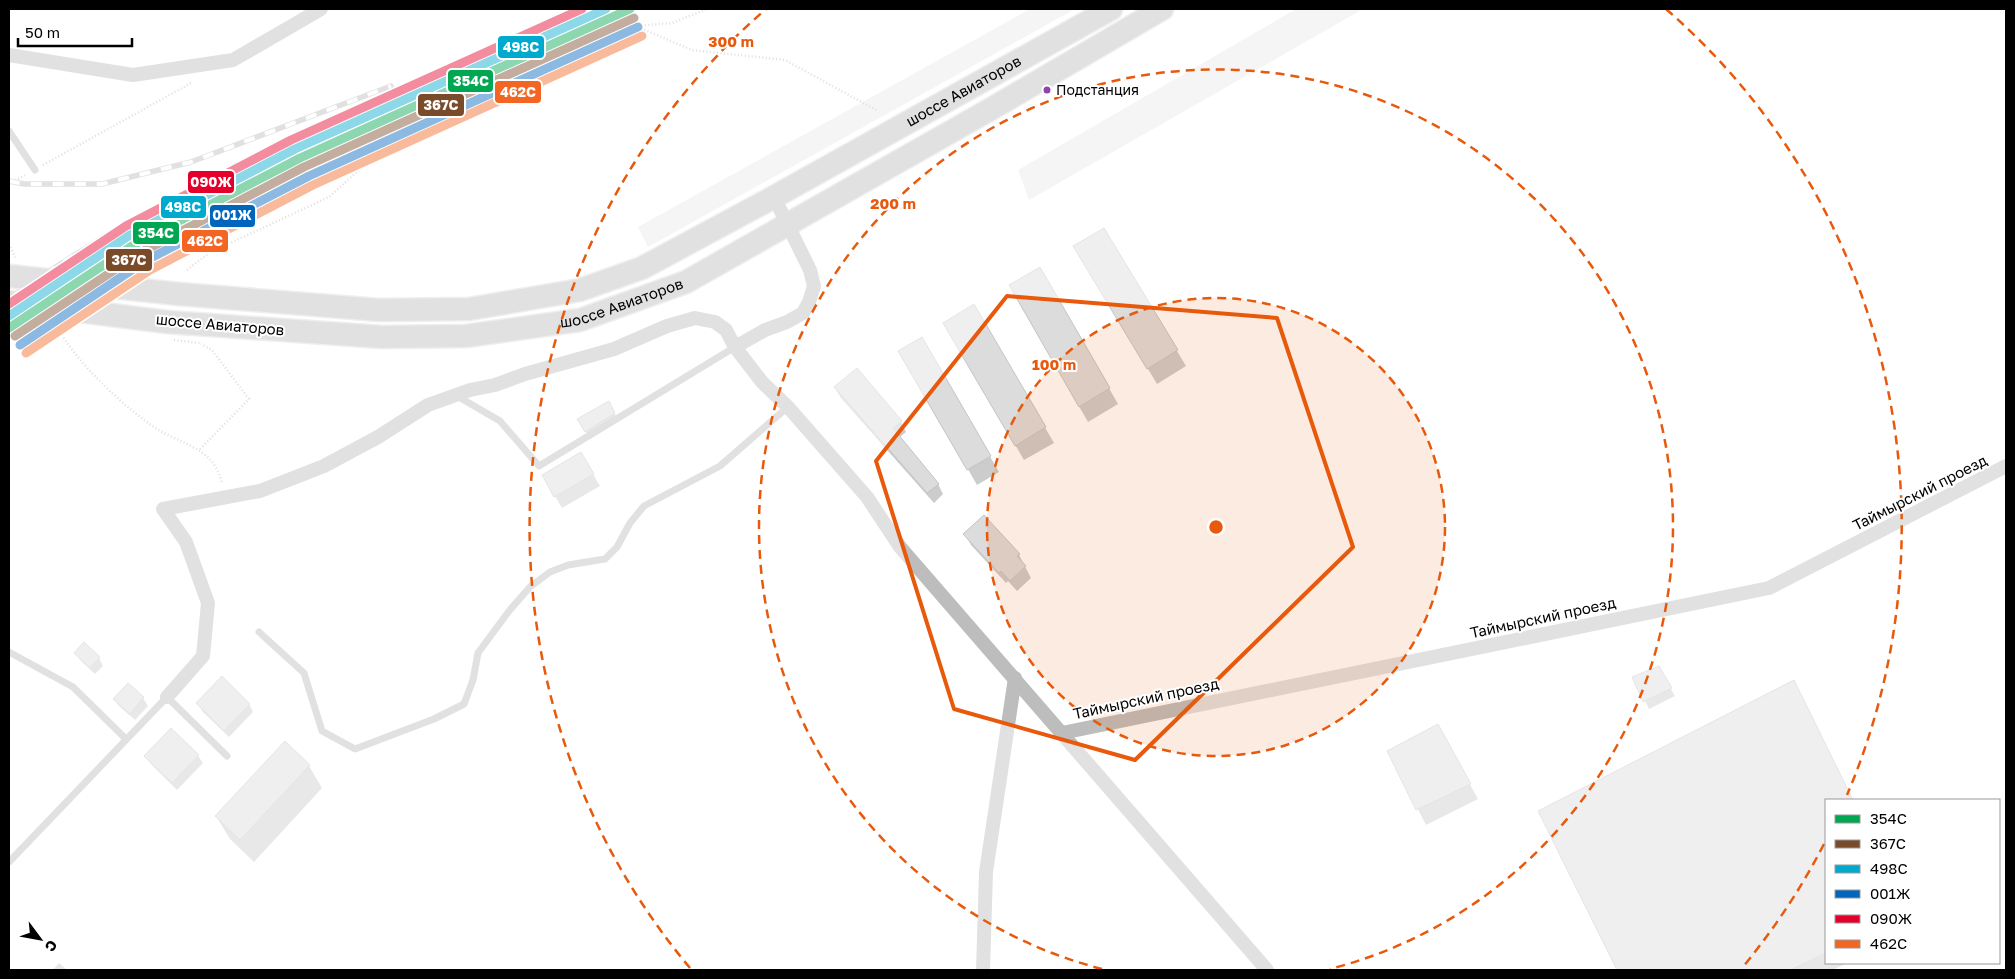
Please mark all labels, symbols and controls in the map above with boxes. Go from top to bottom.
scale bar [18,15,131,47]
text: 50 m [25,23,60,41]
text: 300 m [708,32,754,50]
line badge: 498С [497,35,545,59]
text: 498С [503,38,539,55]
street label: шоссе Авиаторов [902,51,1024,130]
line badge: 354С [447,69,494,93]
text: 354С [453,72,489,89]
line badge: 462С [494,80,542,104]
place label: Подстанция [1056,81,1139,98]
text: 462С [500,83,536,100]
marker: Подстанция [1042,85,1052,95]
line badge: 367С [417,93,465,117]
text: 367С [424,96,459,113]
line badge: 090Ж [187,170,235,194]
text: 090Ж [190,173,232,190]
text: 200 m [870,194,916,212]
line badge: 498С [160,195,207,219]
text: 498С [165,198,201,215]
line badge: 001Ж [209,204,256,228]
text: 001Ж [212,206,253,223]
line badge: 354С [132,221,180,245]
text: 354С [138,224,174,241]
line badge: 462С [181,229,229,253]
text: 462С [187,232,223,249]
line badge: 367С [105,248,153,272]
text: 367С [112,251,147,268]
street label: шоссе Авиаторов [559,274,685,331]
street label: шоссе Авиаторов [155,309,285,339]
text: 100 m [1032,355,1076,373]
street label: Таймырский проезд [1849,450,1990,534]
centre of rings [1207,518,1225,536]
street label: Таймырский проезд [1468,593,1617,641]
street label: Таймырский проезд [1071,674,1220,722]
legend [1825,799,2000,964]
text: 354С [1870,809,1907,827]
text: 367С [1870,834,1906,852]
text: 498С [1870,859,1908,877]
text: 001Ж [1870,884,1910,902]
text: 090Ж [1870,909,1912,927]
north arrow [15,914,65,964]
text: 462С [1870,934,1907,952]
text: С [42,937,61,955]

